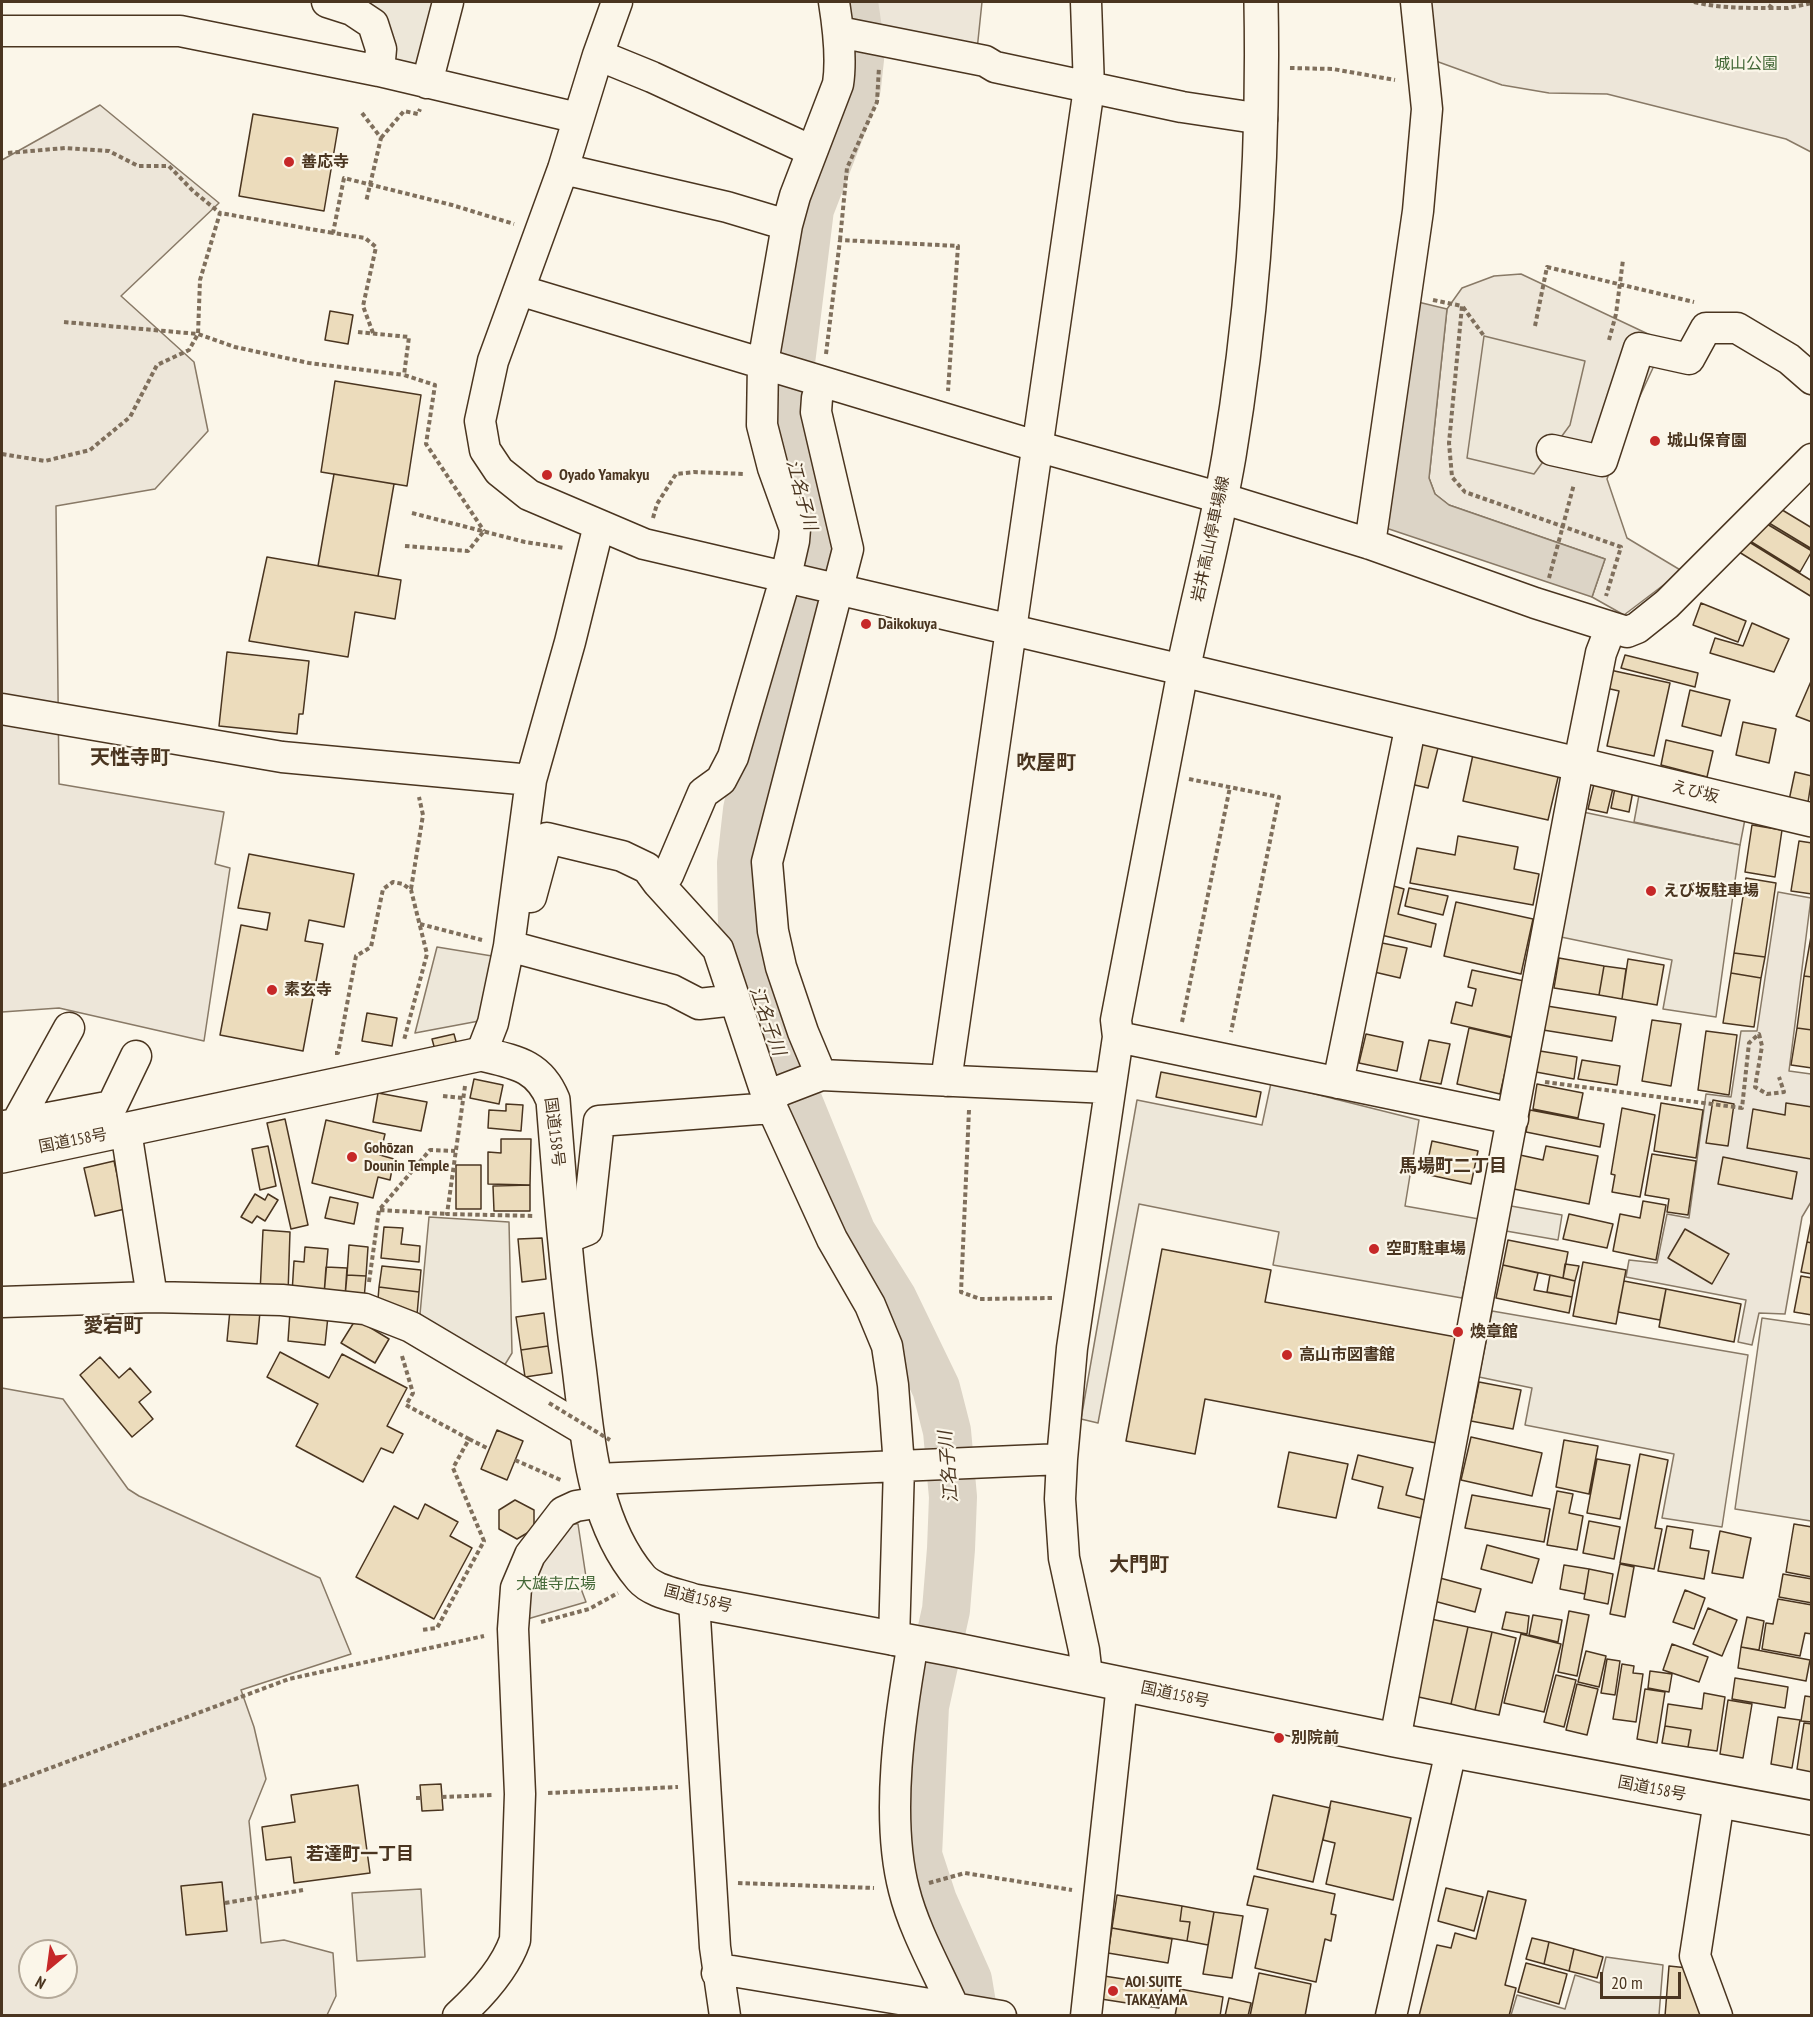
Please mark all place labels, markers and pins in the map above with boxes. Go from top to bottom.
place label: 善応寺 [301,152,349,172]
marker: 善応寺 [282,155,296,169]
place label: 城山保育園 [1667,431,1747,451]
marker: 城山保育園 [1648,434,1662,448]
place label: Oyado Yamakyu [559,465,649,485]
marker: Oyado Yamakyu [540,468,554,482]
place label: Daikokuya [878,614,937,634]
marker: Daikokuya [859,617,873,631]
place label: えび坂駐車場 [1663,881,1759,901]
marker: えび坂駐車場 [1644,884,1658,898]
place label: 素玄寺 [284,980,332,1000]
marker: 素玄寺 [265,983,279,997]
place label: Gohōzan Dounin Temple [364,1138,449,1176]
marker: Gohōzan Dounin Temple [345,1150,359,1164]
place label: 空町駐車場 [1386,1239,1466,1259]
marker: 空町駐車場 [1367,1242,1381,1256]
place label: 煥章館 [1470,1322,1518,1342]
marker: 煥章館 [1451,1325,1465,1339]
place label: 高山市図書館 [1299,1345,1395,1365]
marker: 高山市図書館 [1280,1348,1294,1362]
place label: 別院前 [1291,1728,1339,1748]
marker: 別院前 [1272,1731,1286,1745]
place label: AOI SUITE TAKAYAMA [1125,1972,1188,2010]
marker: AOI SUITE TAKAYAMA [1106,1984,1120,1998]

